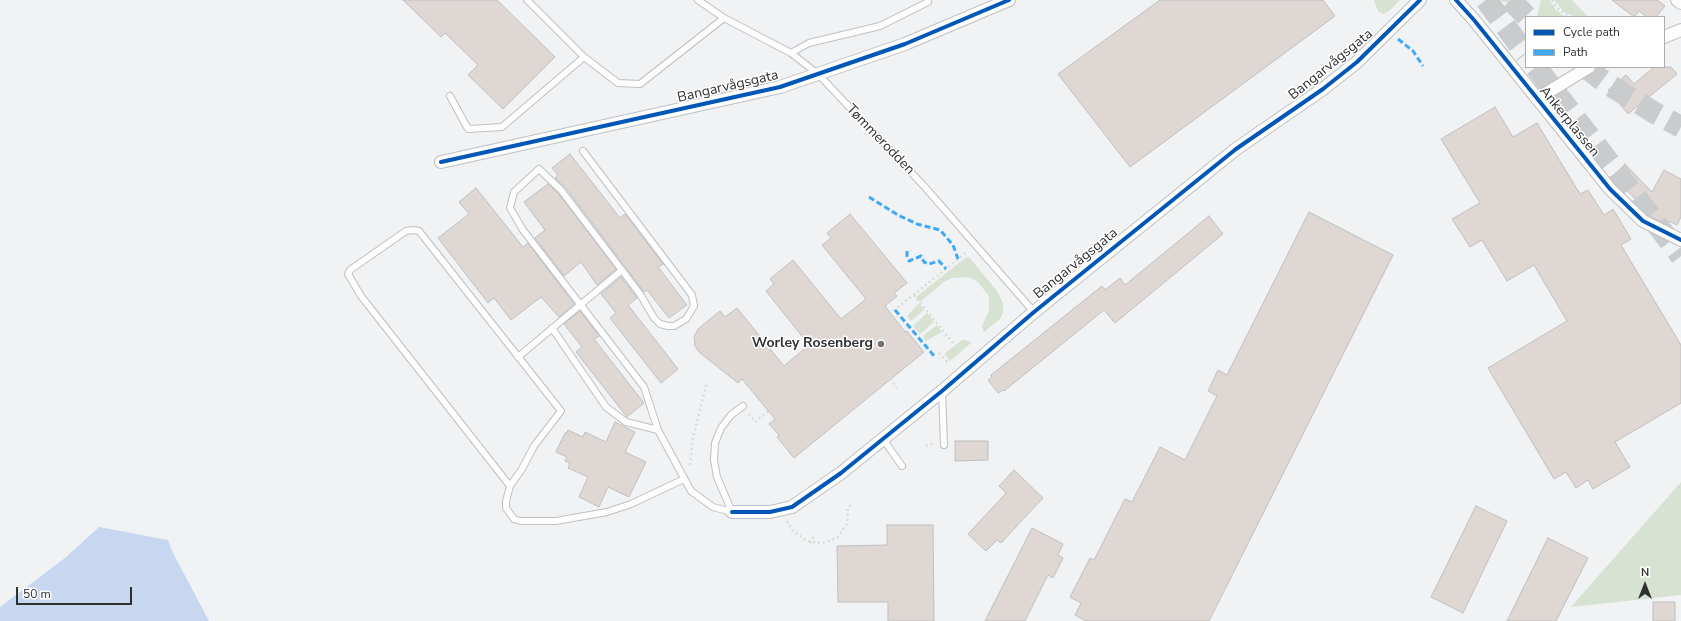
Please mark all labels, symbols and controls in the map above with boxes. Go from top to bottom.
legend [1525,16,1665,68]
text: Cycle path [1563,24,1620,40]
street label: Bangarvågsgata [1286,26,1376,104]
text: Path [1563,44,1588,60]
street label: Bangarvågsgata [676,67,780,107]
street label: Ankerplassen [1535,83,1603,161]
street label: Tømmerodden [842,101,918,179]
street label: Bangarvågsgata [1031,225,1121,303]
place label: Worley Rosenberg [752,336,873,352]
marker: Worley Rosenberg [876,339,886,349]
north arrow [1625,565,1665,605]
text: N [1641,565,1649,580]
scale bar [18,579,134,605]
text: 50 m [23,586,51,602]

